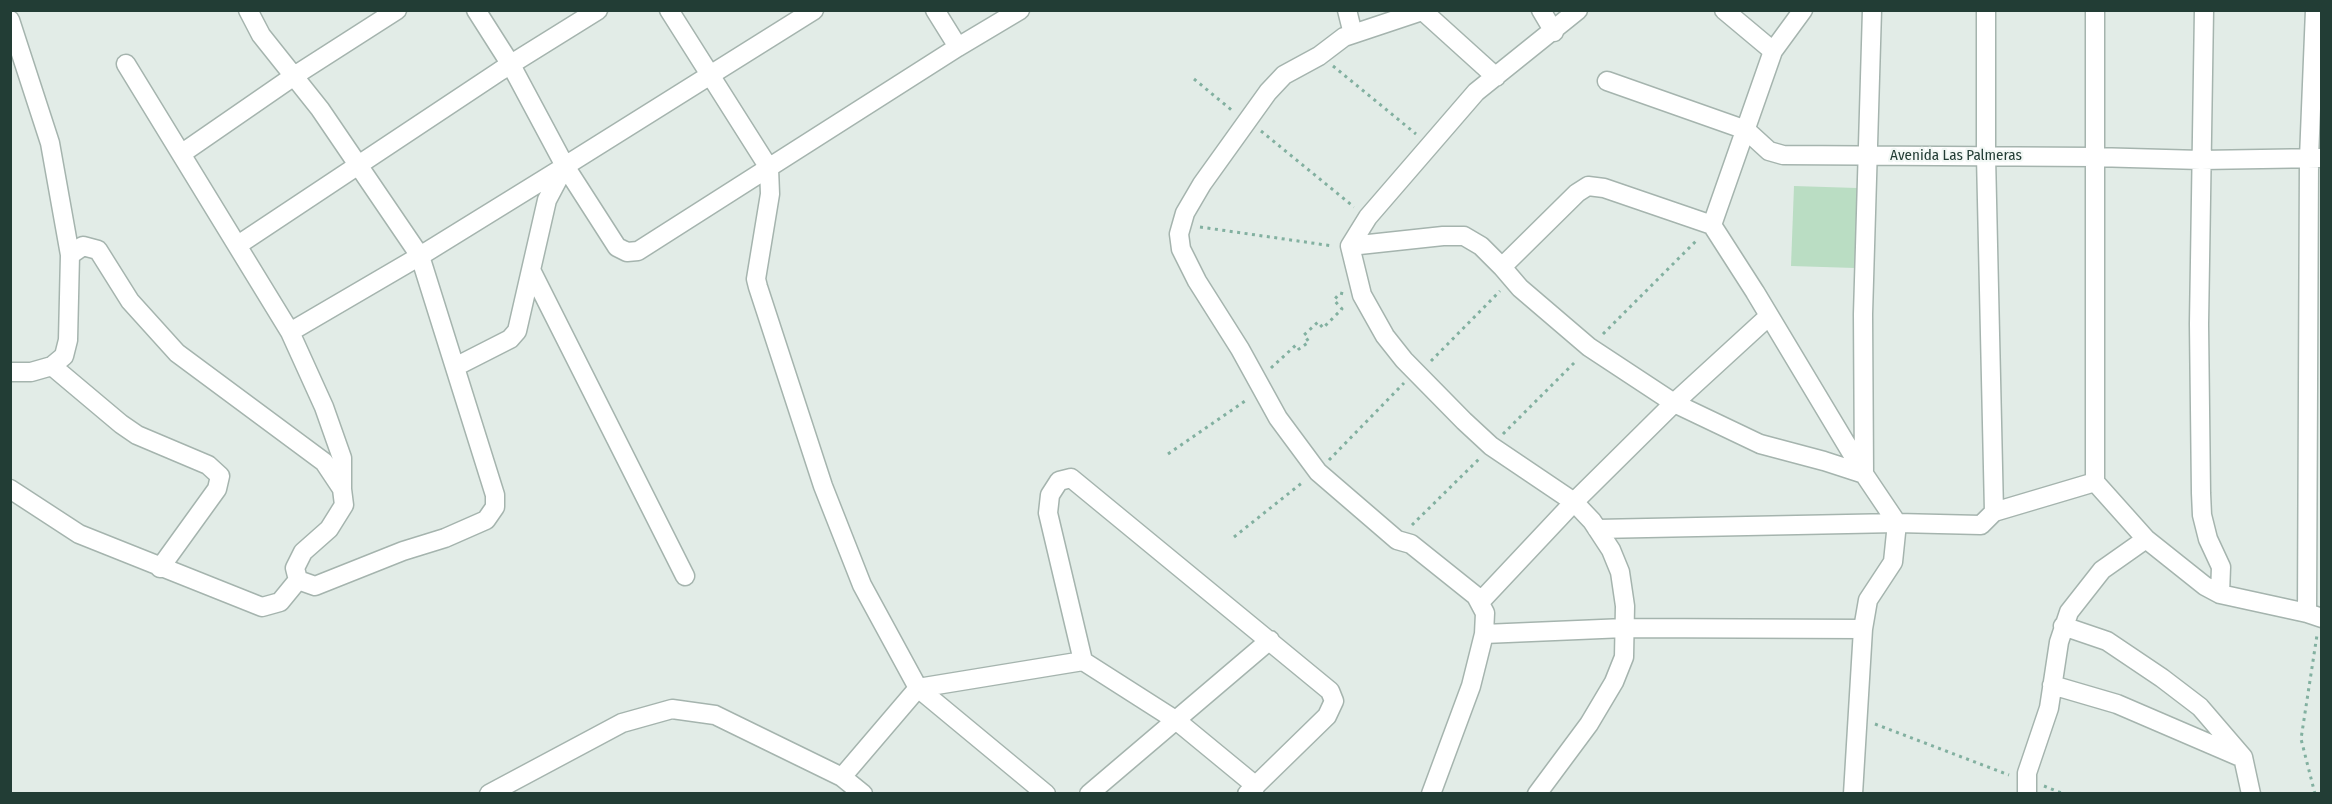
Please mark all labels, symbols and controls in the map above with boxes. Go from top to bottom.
street label: Avenida Las Palmeras [1890,147,2022,165]

